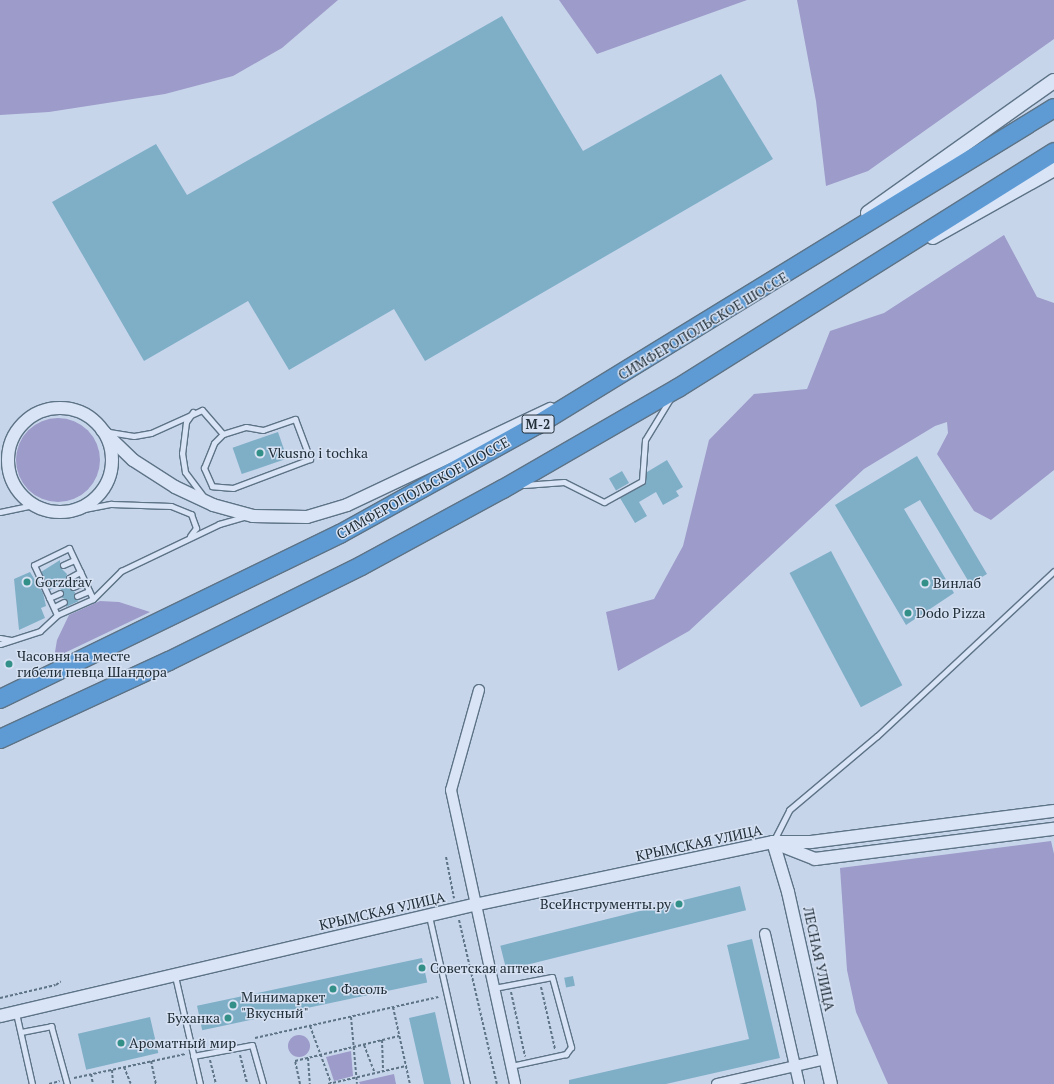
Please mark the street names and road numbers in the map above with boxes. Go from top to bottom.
street label: СИМФЕРОПОЛЬСКОЕ ШОССЕ [615,269,791,383]
road number: М-2 [521,413,555,435]
street label: СИМФЕРОПОЛЬСКОЕ ШОССЕ [334,433,512,543]
street label: КРЫМСКАЯ УЛИЦА [634,821,764,865]
street label: КРЫМСКАЯ УЛИЦА [317,888,447,934]
street label: ЛЕСНАЯ УЛИЦА [800,905,838,1013]

